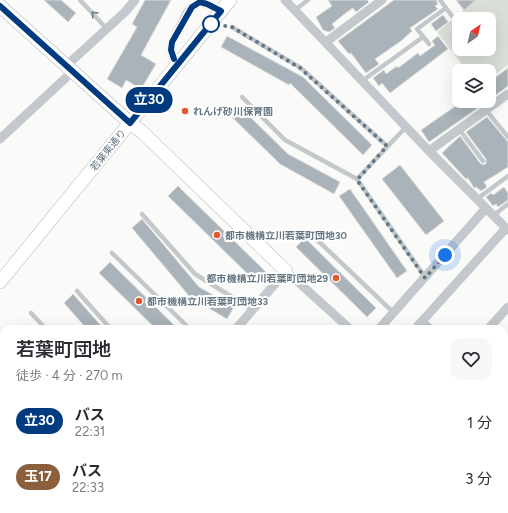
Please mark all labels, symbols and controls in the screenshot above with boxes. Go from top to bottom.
one-way arrow [91,11,98,19]
north arrow [452,12,496,56]
map controls [452,12,496,108]
unlabelled marker [202,15,220,33]
button: layers [452,64,496,108]
line badge: 立30 [126,87,172,113]
text: 立30 [134,91,164,108]
place label: れんげ砂川保育園 [193,105,273,118]
marker: れんげ砂川保育園 [180,106,190,116]
street label: 若葉東通り [87,126,129,174]
place label: 都市機構立川若葉町団地30 [225,229,348,242]
marker: 都市機構立川若葉町団地30 [212,230,222,240]
your location [435,245,455,265]
place label: 都市機構立川若葉町団地29 [206,272,328,285]
marker: 都市機構立川若葉町団地29 [331,273,341,283]
place label: 都市機構立川若葉町団地33 [147,295,269,308]
marker: 都市機構立川若葉町団地33 [134,296,144,306]
text: 若葉町団地 [16,338,111,361]
button: heart [450,338,492,380]
text: 徒歩 · 4 分 · 270 m [16,368,123,383]
text: バス [75,406,105,424]
text: 立30 [24,412,55,429]
text: 1 分 [467,414,492,432]
text: 22:31 [75,424,105,439]
text: バス [72,462,102,480]
text: 玉17 [24,468,52,485]
text: 3 分 [465,470,492,488]
text: 22:33 [72,480,104,495]

